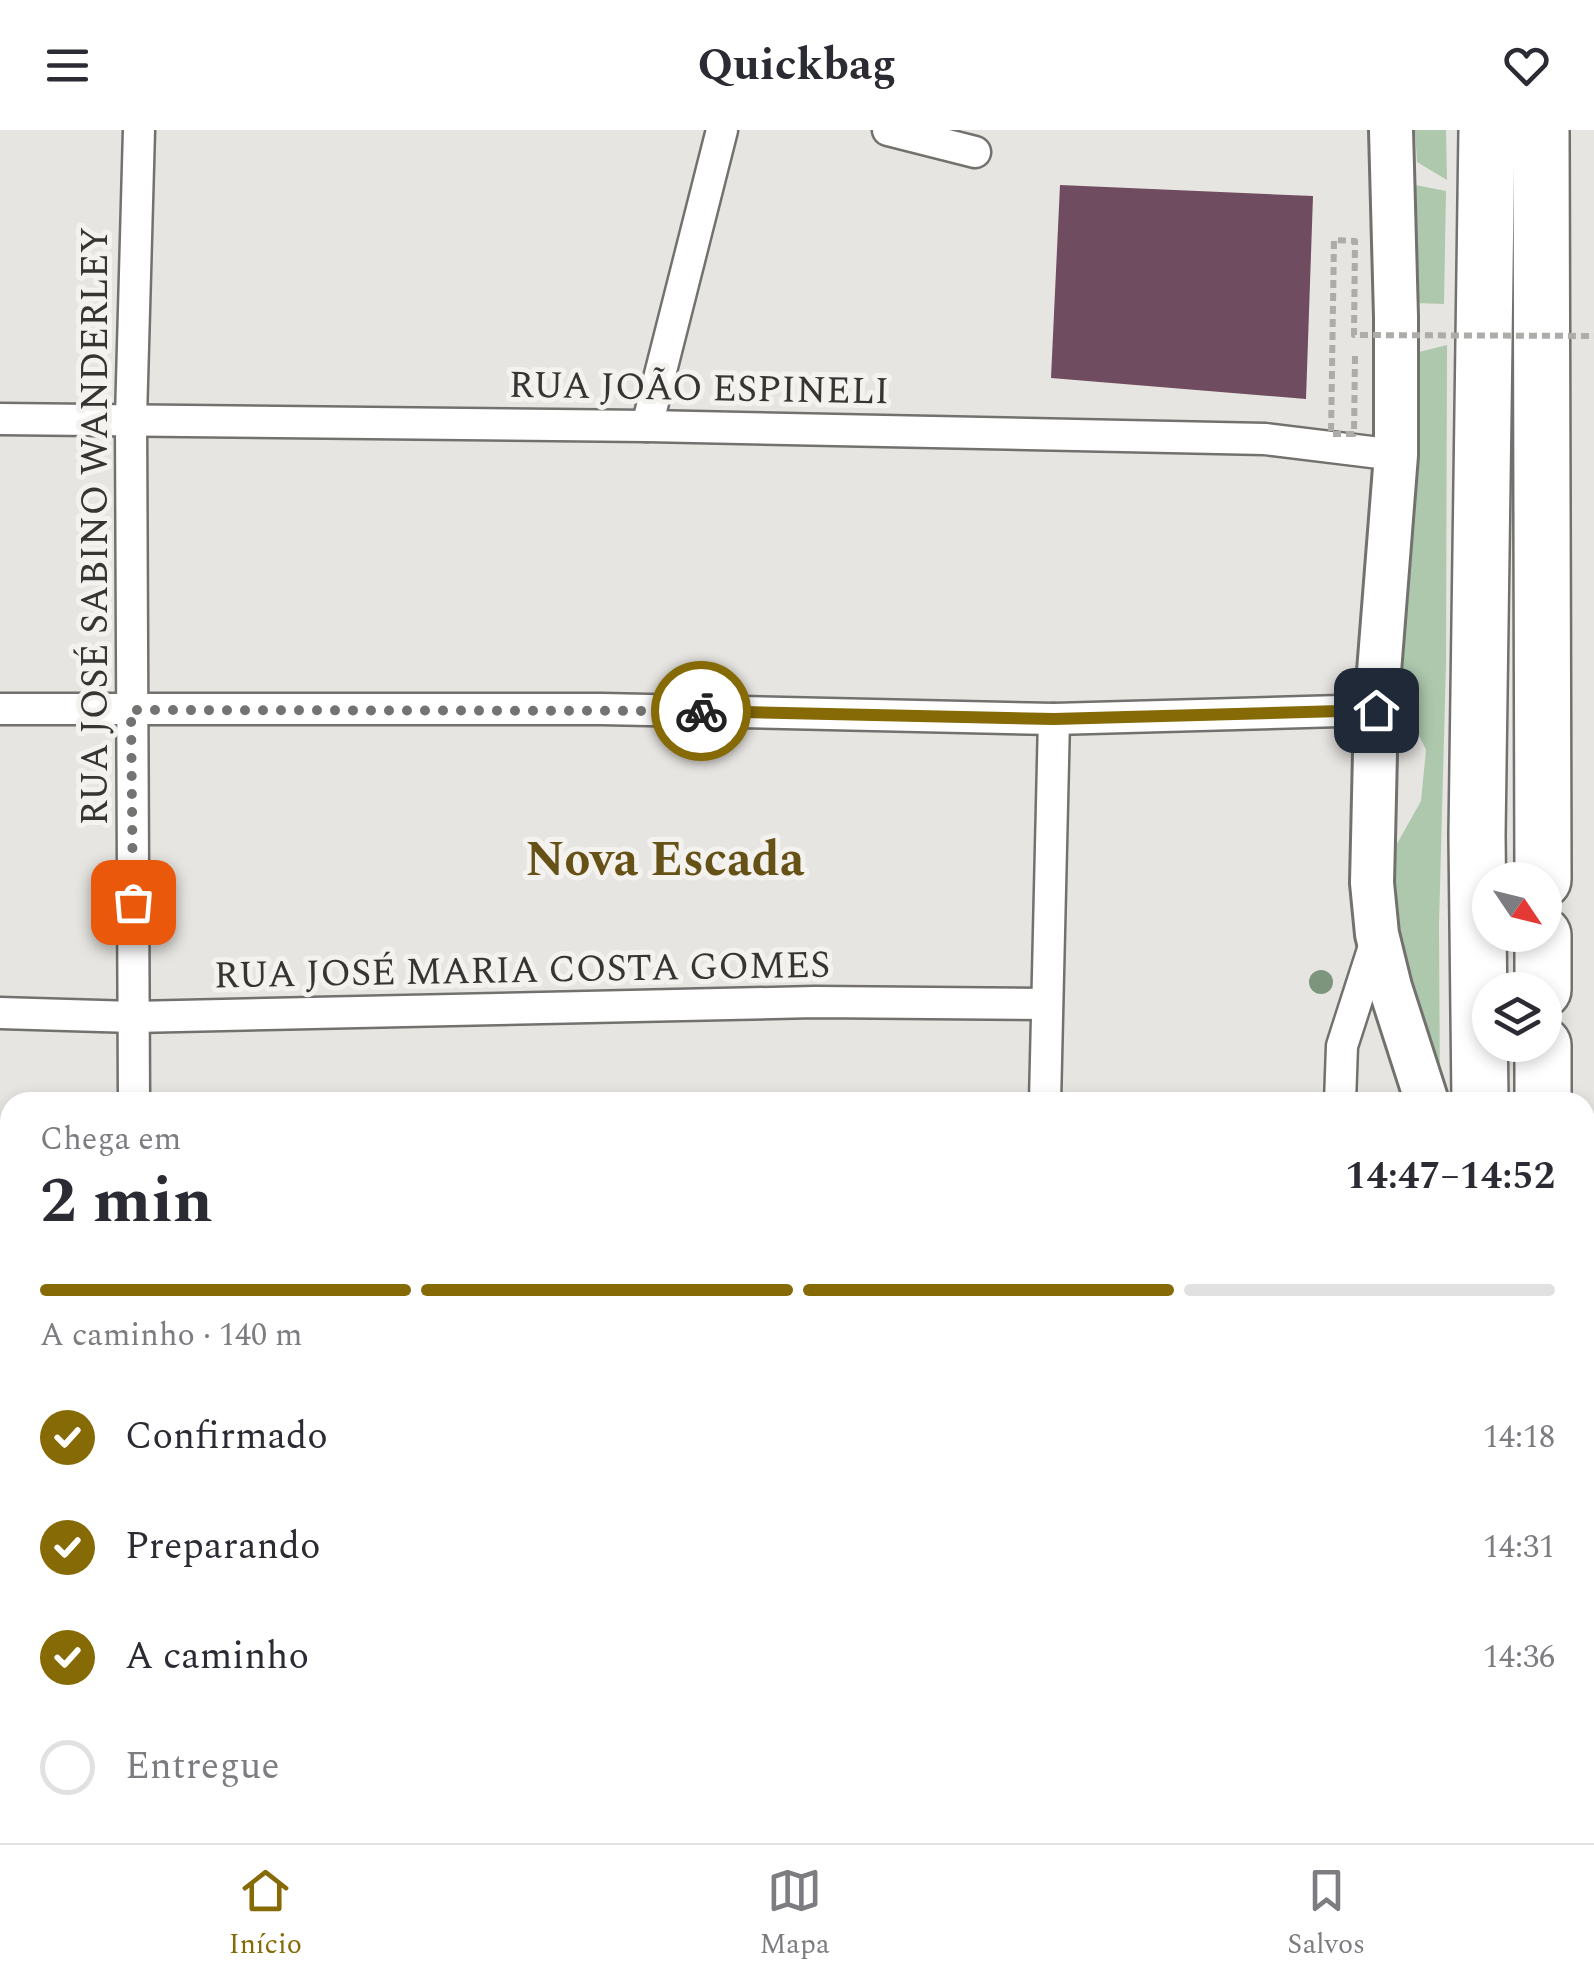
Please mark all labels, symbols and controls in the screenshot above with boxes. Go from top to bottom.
text: Quickbag [698,31,896,100]
icon: menu [40,38,95,93]
icon: heart [1499,38,1554,93]
street label: RUA JOSÉ SABINO WANDERLEY [67,226,125,826]
street label: RUA JOÃO ESPINELI [508,357,890,421]
courier [651,661,751,761]
pin [1334,668,1419,753]
icon: home [1349,683,1404,738]
icon: bike [674,684,729,739]
district label: Nova Escada [525,824,805,897]
pin [91,860,176,945]
north arrow [1472,862,1562,952]
map controls [1472,862,1562,1062]
icon: bag [106,875,161,930]
street label: RUA JOSÉ MARIA COSTA GOMES [213,937,831,1005]
button: layers [1472,972,1562,1062]
text: Chega em [40,1115,181,1164]
text: 14:47–14:52 [1345,1148,1555,1206]
text: 2 min [40,1152,213,1251]
text: A caminho · 140 m [40,1311,302,1360]
text: Confirmado [125,1408,328,1466]
icon: check [40,1410,95,1465]
text: 14:18 [1483,1413,1555,1462]
text: Preparando [125,1518,321,1576]
icon: check [40,1520,95,1575]
text: 14:31 [1483,1523,1555,1572]
text: A caminho [125,1628,309,1686]
icon: check [40,1630,95,1685]
text: 14:36 [1483,1633,1555,1682]
text: Entregue [125,1738,280,1796]
tab: Início [229,1863,302,1966]
tab: Mapa [759,1863,830,1966]
tab: Salvos [1287,1863,1365,1966]

